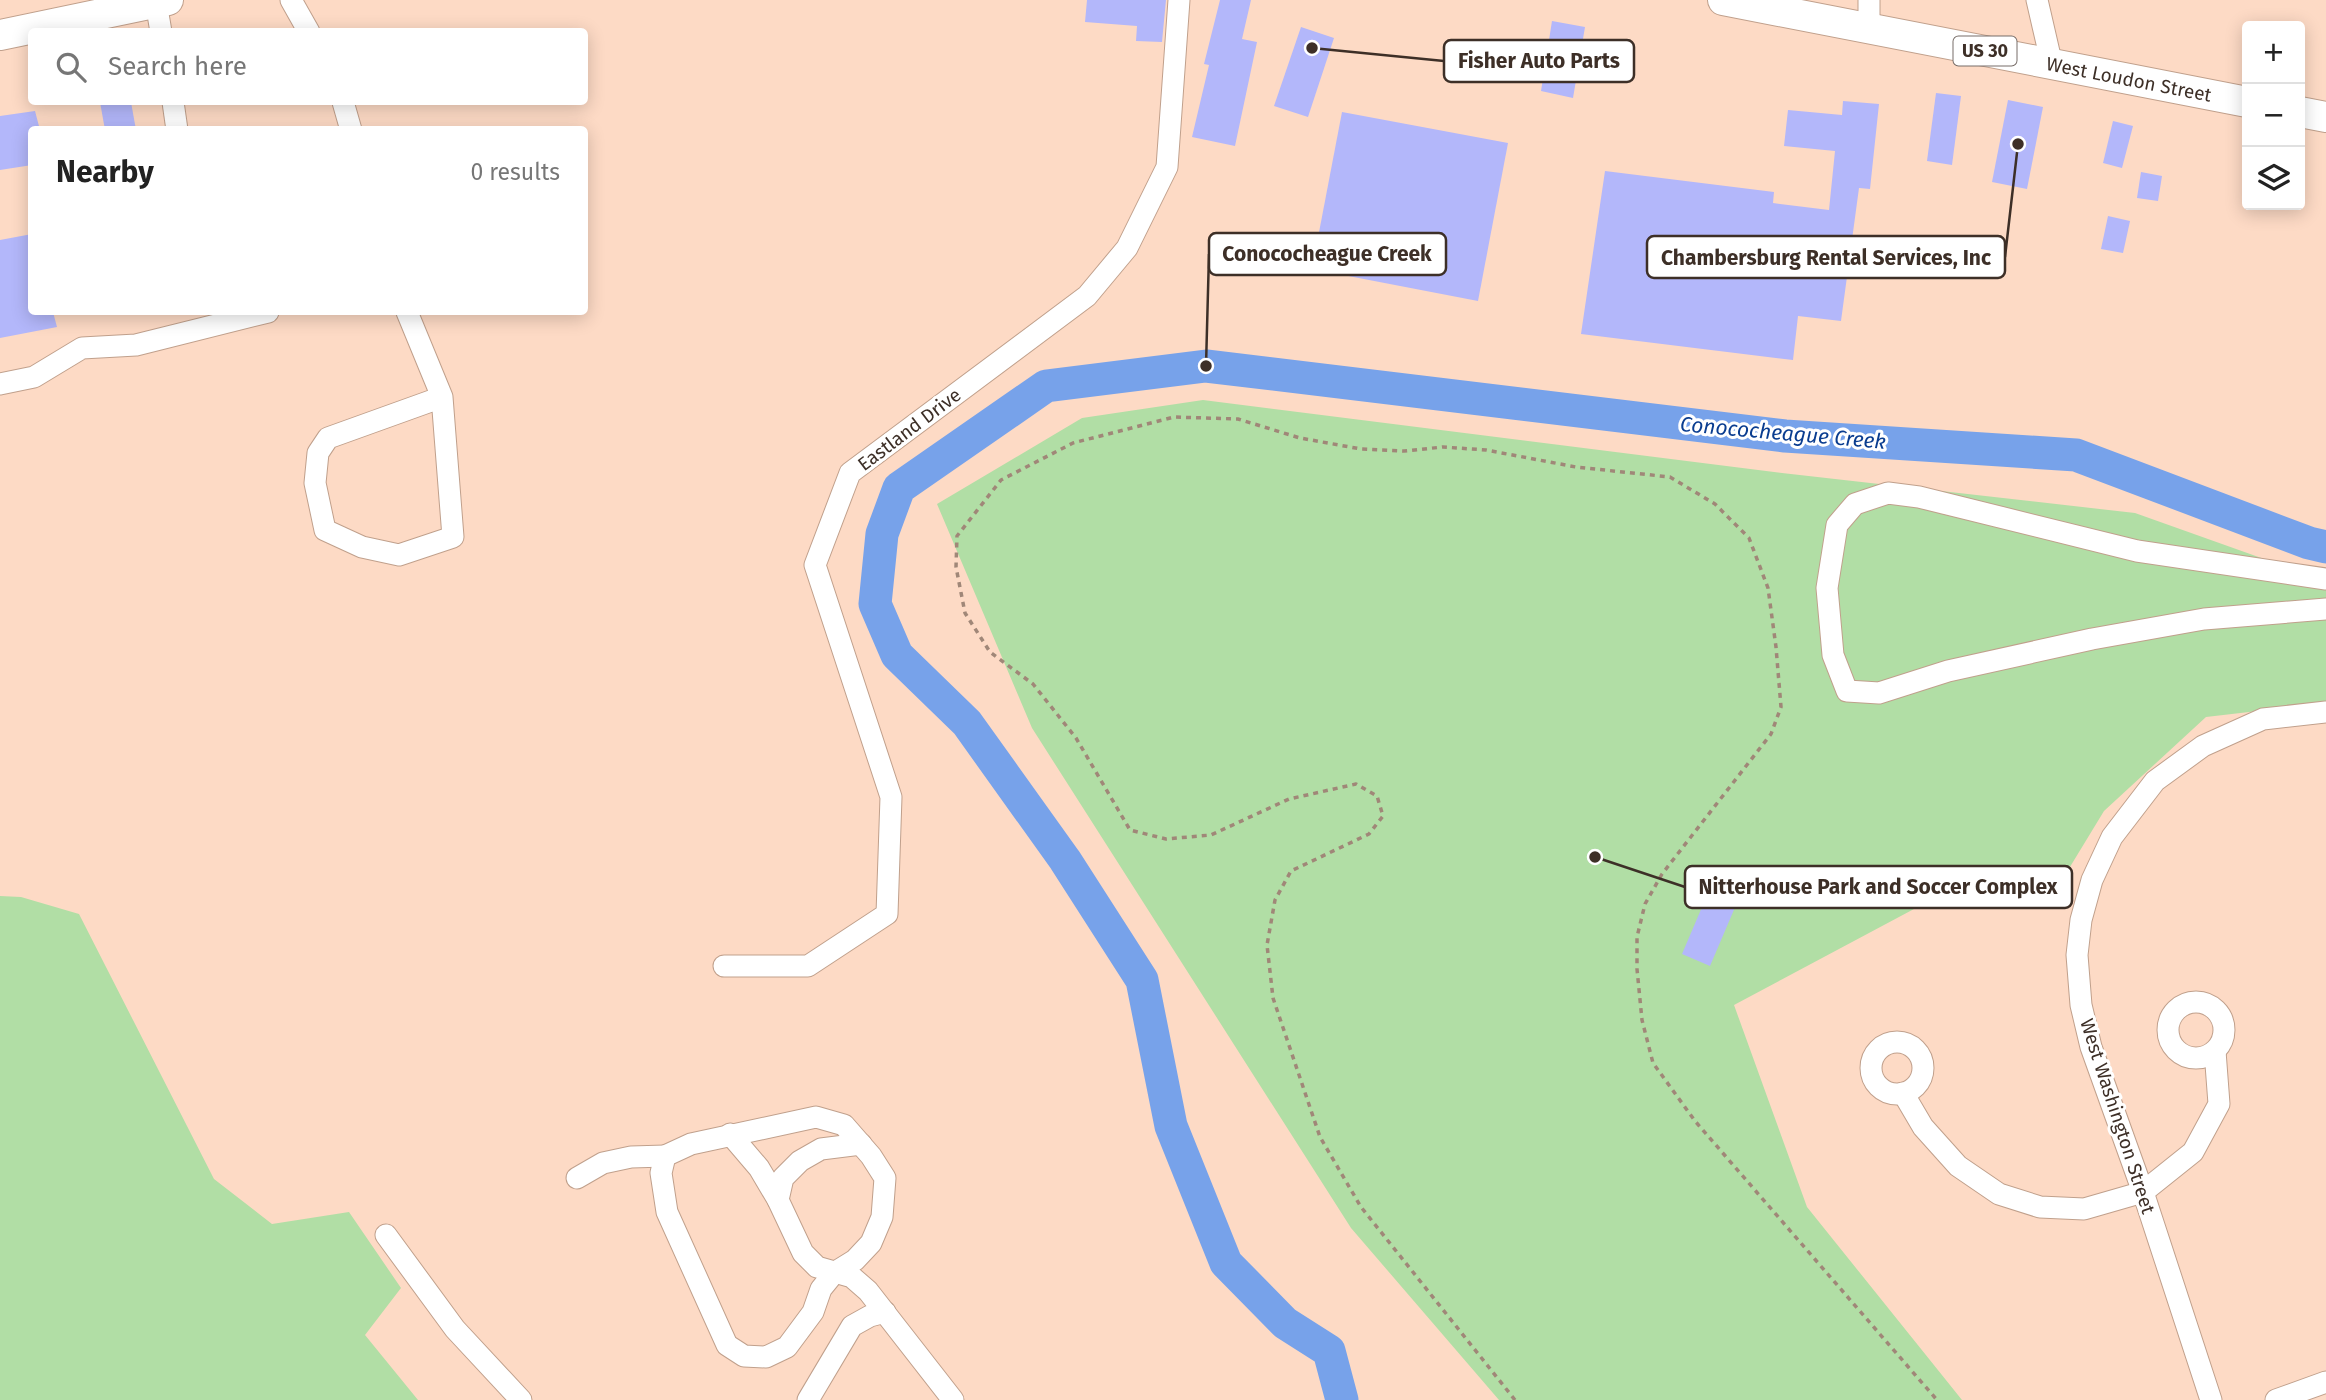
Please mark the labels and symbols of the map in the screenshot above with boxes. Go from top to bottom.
road number: US 30 [1954,36,2016,66]
callout: Fisher Auto Parts [1444,40,1634,82]
text: Fisher Auto Parts [1458,48,1620,74]
street label: West Loudon Street [2044,52,2214,107]
callout: Conococheague Creek [1209,233,1446,275]
callout: Chambersburg Rental Services, Inc [1647,236,2005,278]
text: Conococheague Creek [1222,241,1432,267]
text: Chambersburg Rental Services, Inc [1661,245,1991,271]
street label: Eastland Drive [853,383,966,476]
water label: Conococheague Creek [1679,411,1887,455]
callout: Nitterhouse Park and Soccer Complex [1685,866,2072,908]
text: Nitterhouse Park and Soccer Complex [1699,874,2058,900]
street label: West Washington Street [2075,1016,2160,1217]

